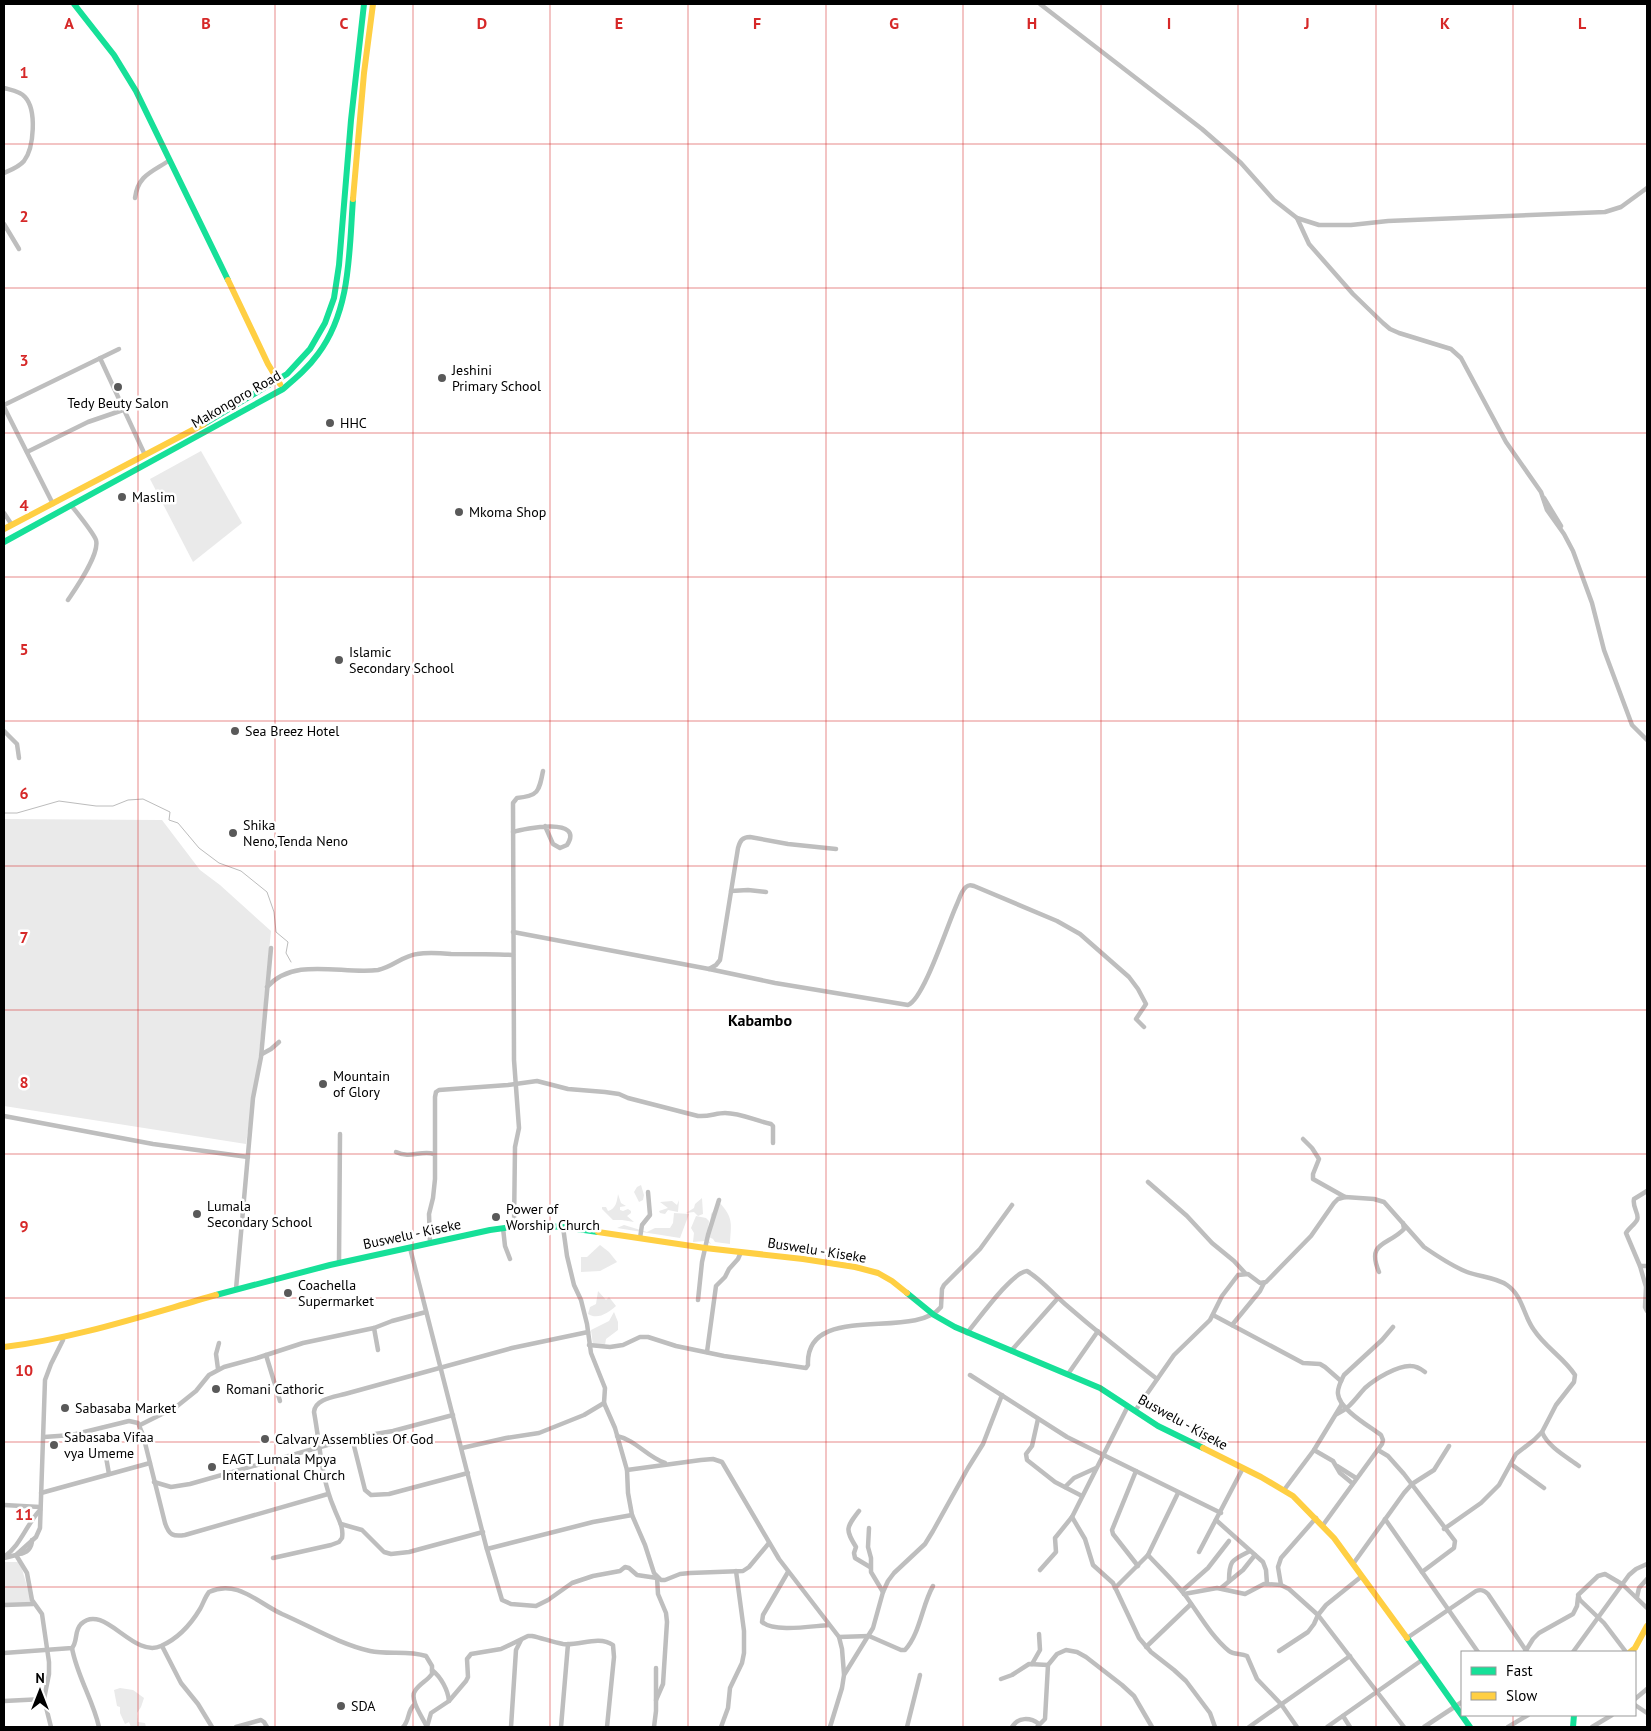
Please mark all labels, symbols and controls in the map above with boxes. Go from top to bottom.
text: A [64,13,74,33]
text: B [201,13,211,33]
text: C [340,13,349,33]
text: D [477,13,487,33]
text: E [615,13,623,33]
text: F [753,13,761,33]
text: G [889,13,899,33]
text: H [1027,13,1037,33]
text: I [1167,13,1171,33]
text: J [1303,13,1310,33]
text: K [1440,13,1450,33]
text: L [1578,13,1587,33]
text: 1 [19,62,29,82]
text: 2 [19,206,29,226]
text: 3 [19,350,29,370]
place label: Jeshini Primary School [451,361,541,395]
street label: Makongoro Road [188,366,284,432]
marker: Jeshini Primary School [436,372,448,384]
marker: Tedy Beuty Salon [112,381,124,393]
place label: Tedy Beuty Salon [67,394,169,412]
place label: HHC [340,414,367,432]
marker: HHC [324,417,336,429]
place label: Maslim [132,488,175,506]
marker: Maslim [116,491,128,503]
text: 4 [19,495,29,515]
place label: Mkoma Shop [469,503,546,521]
marker: Mkoma Shop [453,506,465,518]
text: 5 [19,639,29,659]
place label: Islamic Secondary School [349,643,454,677]
marker: Islamic Secondary School [333,654,345,666]
place label: Sea Breez Hotel [245,722,339,740]
marker: Sea Breez Hotel [229,725,241,737]
text: 6 [19,783,29,803]
place label: Shika Neno,Tenda Neno [243,816,348,850]
marker: Shika Neno,Tenda Neno [227,827,239,839]
text: 7 [19,927,29,947]
district label: Kabambo [728,1010,792,1030]
place label: Mountain of Glory [333,1067,390,1101]
text: 8 [19,1072,29,1092]
marker: Mountain of Glory [317,1078,329,1090]
place label: Lumala Secondary School [207,1197,312,1231]
place label: Power of Worship Church [506,1200,600,1234]
marker: Lumala Secondary School [191,1208,203,1220]
marker: Power of Worship Church [490,1211,502,1223]
street label: Buswelu - Kiseke [361,1215,463,1253]
text: 9 [19,1216,29,1236]
street label: Buswelu - Kiseke [766,1233,868,1267]
place label: Coachella Supermarket [298,1276,374,1310]
marker: Coachella Supermarket [282,1287,294,1299]
text: 10 [15,1360,33,1380]
place label: Romani Cathoric [226,1380,324,1398]
marker: Romani Cathoric [210,1383,222,1395]
street label: Buswelu - Kiseke [1135,1390,1231,1454]
place label: Sabasaba Market [75,1399,176,1417]
marker: Sabasaba Market [59,1402,71,1414]
place label: Sabasaba Vifaa vya Umeme [64,1428,154,1462]
place label: Calvary Assemblies Of God [275,1430,434,1448]
marker: Calvary Assemblies Of God [259,1433,271,1445]
marker: Sabasaba Vifaa vya Umeme [48,1439,60,1451]
place label: EAGT Lumala Mpya International Church [222,1450,345,1484]
marker: EAGT Lumala Mpya International Church [206,1461,218,1473]
text: 11 [15,1504,33,1524]
legend [1461,1651,1636,1716]
text: Fast [1506,1661,1533,1680]
north arrow [15,1666,65,1716]
text: N [35,1669,45,1687]
text: Slow [1506,1686,1537,1705]
place label: SDA [351,1697,376,1715]
marker: SDA [335,1700,347,1712]

